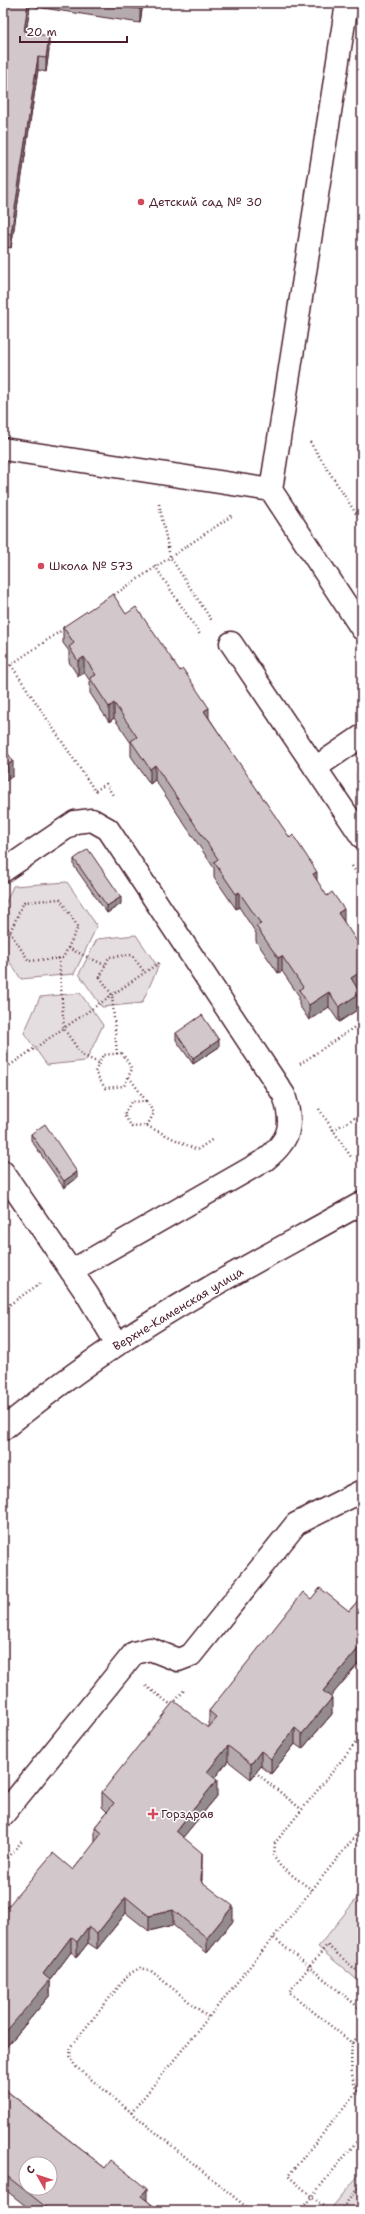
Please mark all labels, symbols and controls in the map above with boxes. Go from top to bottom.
scale bar [20,18,127,44]
text: 20 m [26,24,57,40]
place label: Детский сад № 30 [149,194,262,210]
marker: Детский сад № 30 [136,197,146,207]
place label: Школа № 573 [49,558,133,574]
marker: Школа № 573 [36,561,46,571]
street label: Верхне-Каменская улица [110,1263,247,1354]
place label: Горздрав [161,1806,214,1822]
marker: Горздрав [148,1809,158,1819]
north arrow [18,2156,58,2196]
text: С [23,2162,39,2177]

